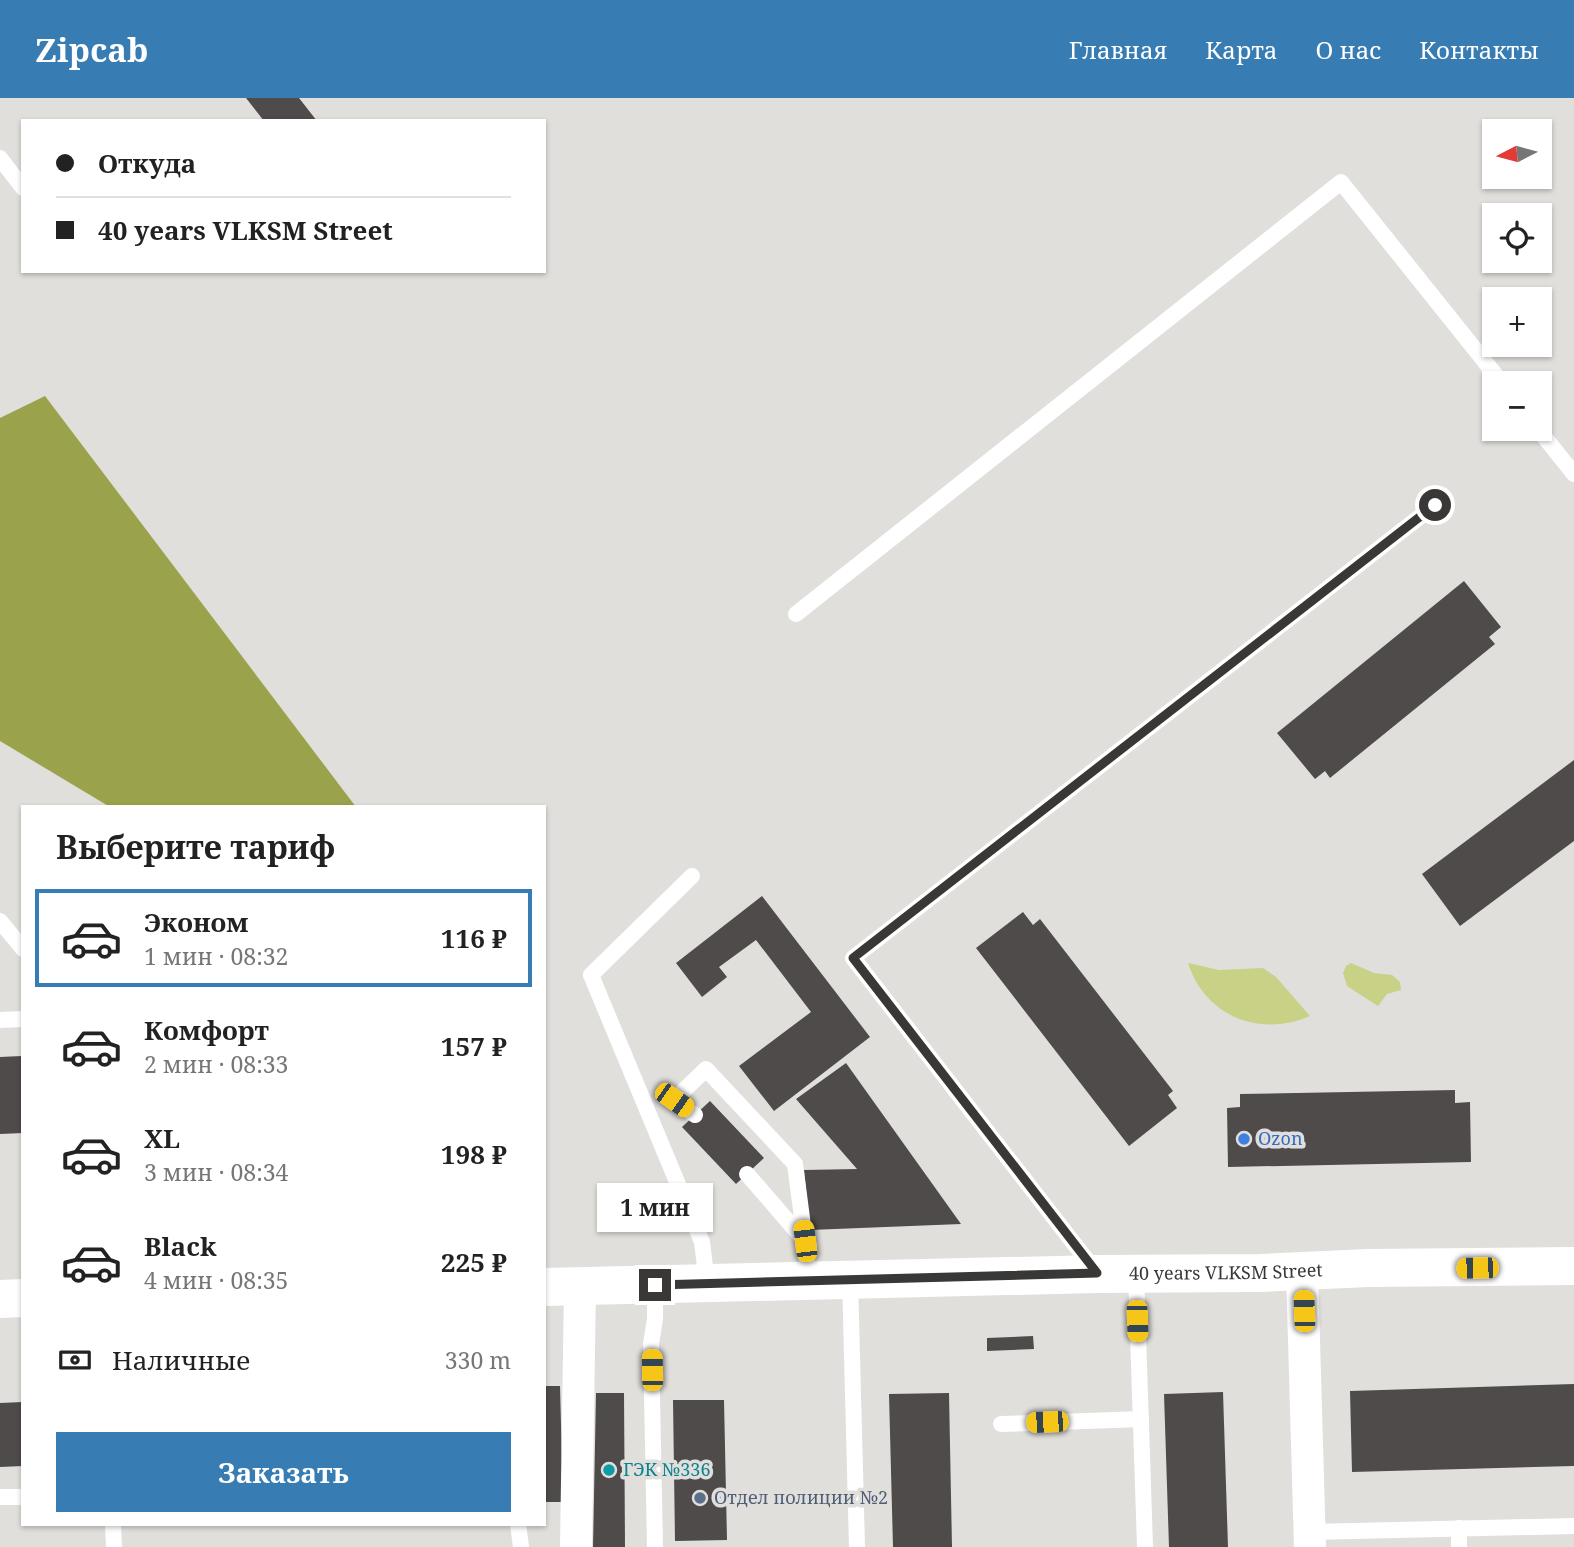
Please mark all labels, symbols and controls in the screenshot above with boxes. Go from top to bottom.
text: Zipcab [35,27,149,72]
text: Главная [1069,33,1167,66]
text: Карта [1205,33,1278,66]
text: О нас [1316,33,1381,66]
text: Контакты [1419,33,1539,66]
north arrow [1482,119,1552,189]
map controls [1482,119,1552,441]
text: Откуда [98,145,196,181]
button: locate [1482,203,1552,273]
text: 40 years VLKSM Street [98,212,393,248]
button: + [1482,287,1552,357]
button: − [1482,371,1552,441]
route start [1419,489,1451,521]
text: Выберите тариф [56,825,335,868]
text: Эконом [144,904,248,940]
icon: car [60,907,123,970]
text: 116 ₽ [441,920,507,956]
text: 1 мин · 08:32 [144,940,288,972]
text: Комфорт [144,1012,269,1048]
icon: car [60,1015,123,1078]
text: 157 ₽ [441,1028,507,1064]
text: 2 мин · 08:33 [144,1048,288,1080]
car [651,1079,698,1121]
text: XL [144,1120,180,1156]
icon: car [60,1123,123,1186]
place label: Ozon [1258,1126,1303,1150]
marker: Ozon [1236,1131,1252,1147]
text: 198 ₽ [441,1136,507,1172]
text: 3 мин · 08:34 [144,1156,288,1188]
callout: 1 мин [597,1184,713,1232]
text: 1 мин [620,1191,690,1223]
car [793,1219,818,1263]
text: Black [144,1228,217,1264]
icon: car [60,1231,123,1294]
text: 225 ₽ [441,1244,507,1280]
street label: 40 years VLKSM Street [1129,1257,1323,1285]
car [1456,1257,1499,1279]
text: 4 мин · 08:35 [144,1264,288,1296]
route end [639,1269,671,1301]
car [1293,1290,1316,1332]
car [1126,1300,1149,1342]
icon: cash [56,1341,94,1379]
text: Наличные [112,1342,250,1378]
text: 330 m [445,1344,511,1376]
car [642,1349,663,1391]
car [1026,1411,1069,1433]
button: Заказать [56,1432,511,1512]
place label: ГЭК №336 [623,1457,710,1481]
marker: ГЭК №336 [601,1462,617,1478]
place label: Отдел полиции №2 [714,1485,888,1509]
marker: Отдел полиции №2 [692,1490,708,1506]

